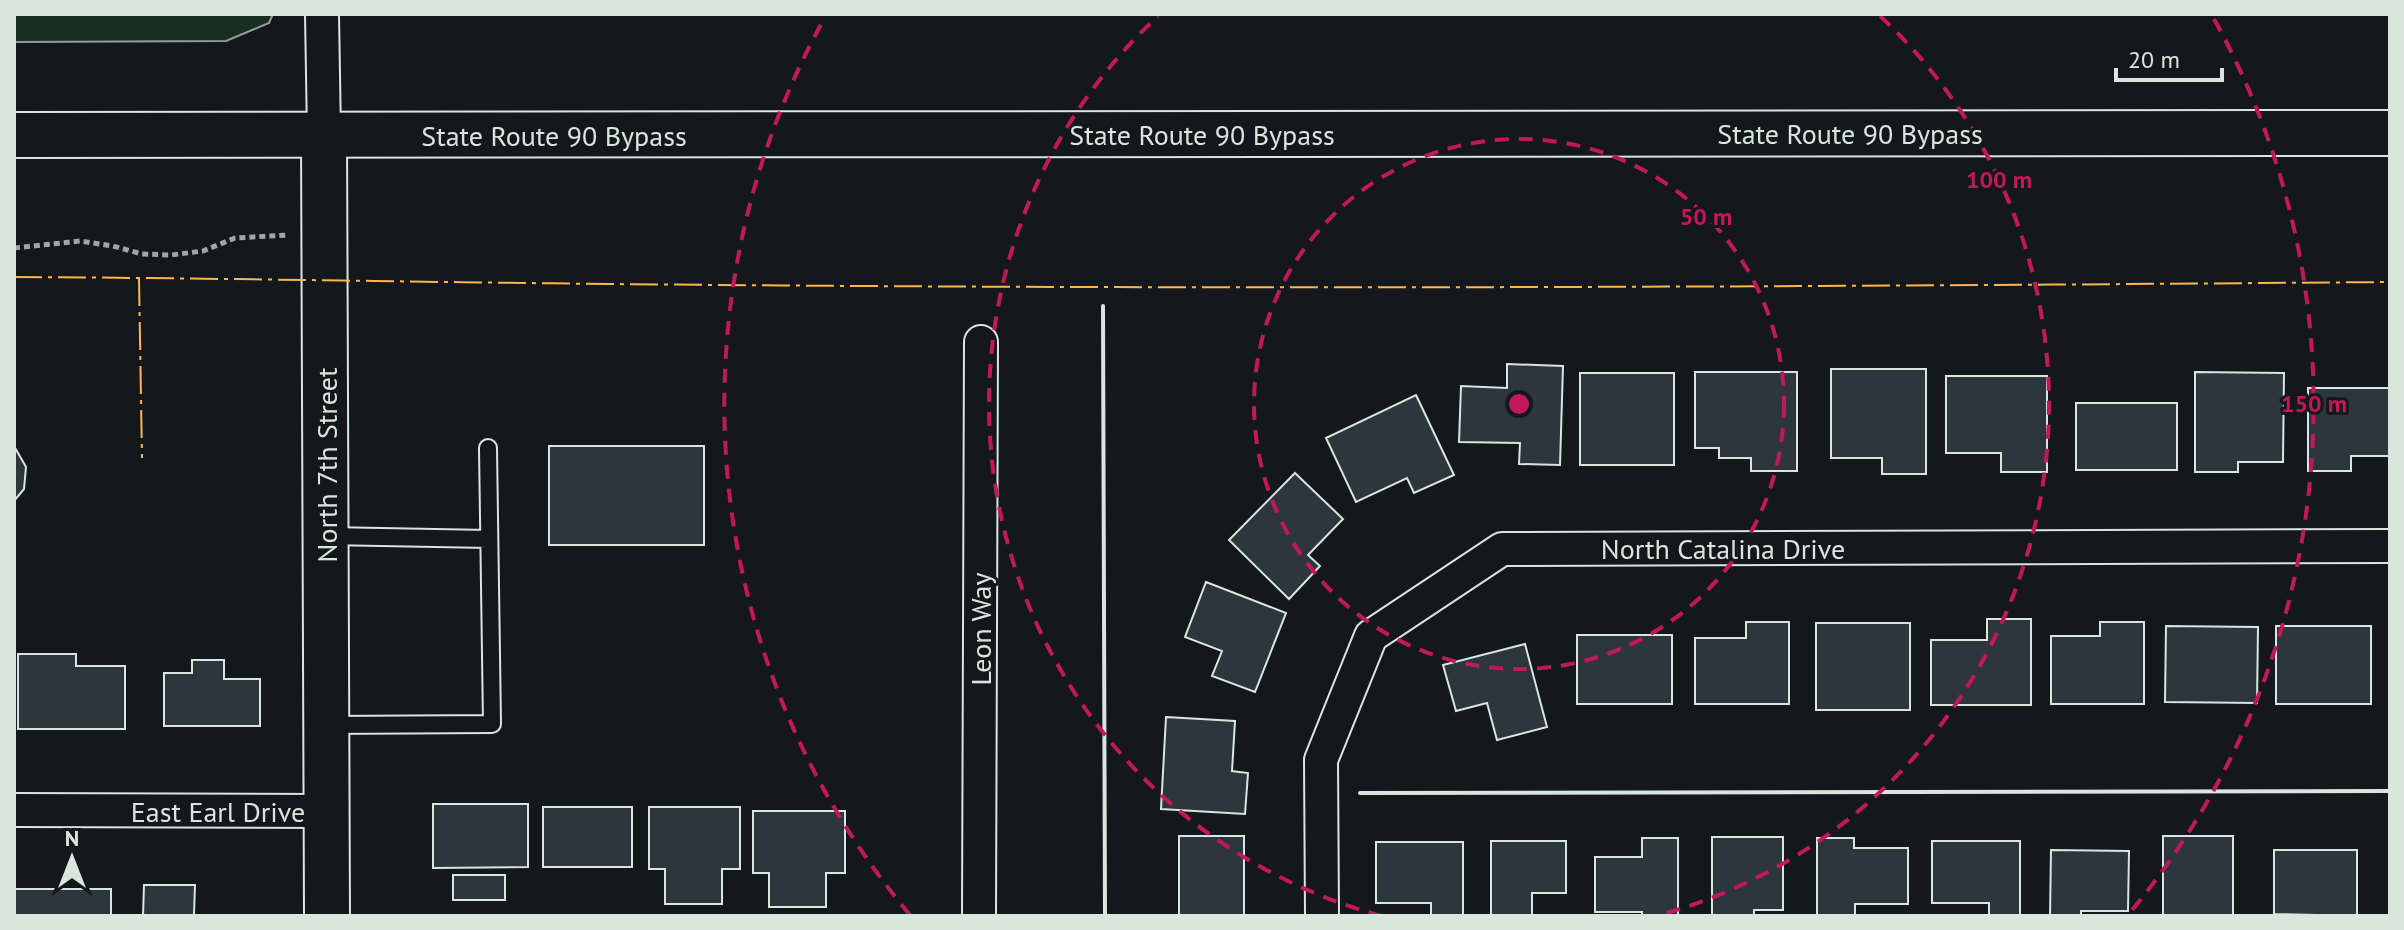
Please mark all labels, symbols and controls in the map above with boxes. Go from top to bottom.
scale bar [2116,32,2222,82]
text: 20 m [2128,44,2180,75]
street label: State Route 90 Bypass [1717,115,1983,152]
street label: State Route 90 Bypass [1069,116,1335,153]
street label: State Route 90 Bypass [421,117,687,154]
text: 100 m [1966,164,2032,195]
text: 50 m [1680,201,1732,232]
street label: North 7th Street [308,367,345,562]
text: 150 m [2281,388,2347,419]
centre of rings [1505,390,1533,418]
street label: North Catalina Drive [1601,530,1845,567]
street label: Leon Way [962,573,999,685]
street label: East Earl Drive [131,793,305,830]
north arrow [32,818,112,898]
text: N [65,824,79,852]

